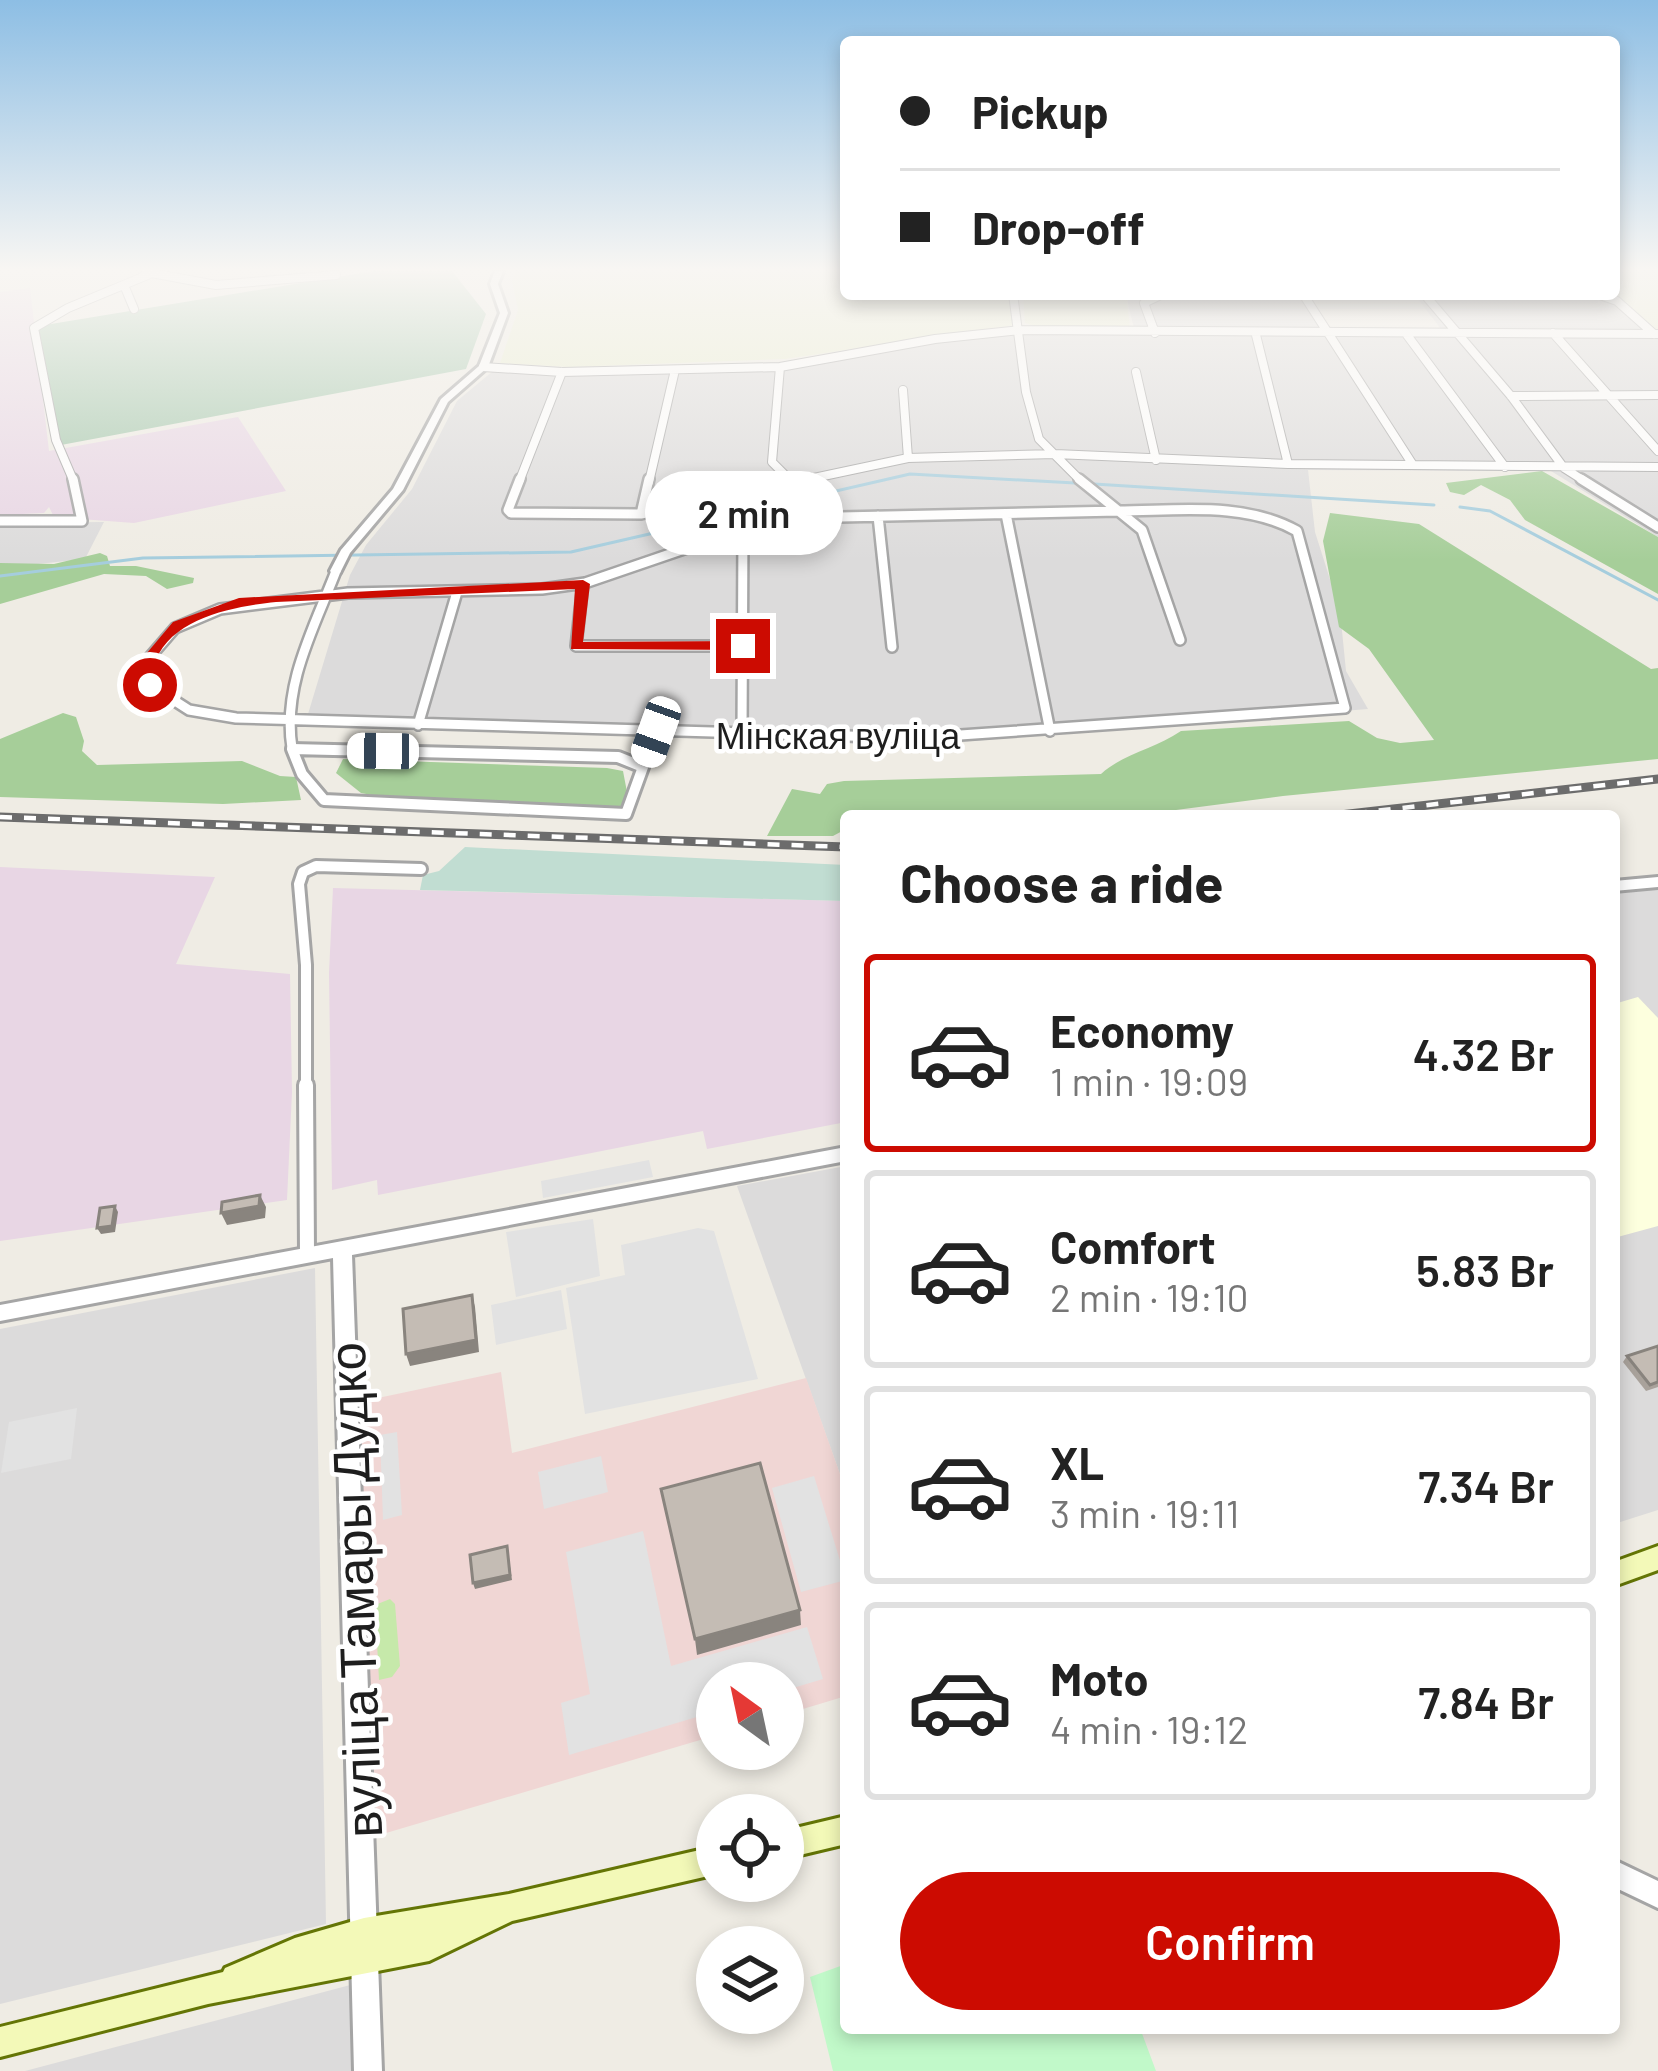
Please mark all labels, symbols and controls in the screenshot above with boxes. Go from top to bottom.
text: Pickup [972,84,1109,138]
text: Drop-off [972,200,1145,254]
callout: 2 min [644,472,842,556]
text: 2 min [698,489,790,536]
route end [716,619,770,673]
route start [123,658,177,712]
car [627,692,685,772]
street label: Мінская вуліца [716,713,961,757]
car [347,732,419,770]
text: Choose a ride [900,849,1224,914]
icon: car [906,999,1014,1107]
text: Economy [1050,1003,1234,1057]
text: 4.32 Br [1413,1026,1554,1080]
text: 1 min · 19:09 [1050,1057,1248,1104]
icon: car [906,1215,1014,1323]
text: Comfort [1050,1219,1216,1273]
text: 5.83 Br [1416,1242,1554,1296]
text: 2 min · 19:10 [1050,1273,1249,1320]
street label: вуліца Тамары Дудко [314,1341,393,1839]
icon: car [906,1431,1014,1539]
text: XL [1050,1435,1104,1489]
text: 7.34 Br [1418,1458,1554,1512]
text: 3 min · 19:11 [1050,1489,1240,1536]
icon: car [906,1647,1014,1755]
text: Moto [1050,1651,1148,1705]
north arrow [696,1662,804,1770]
map controls [696,1662,804,2034]
text: 7.84 Br [1418,1674,1554,1728]
text: 4 min · 19:12 [1050,1705,1248,1752]
button: locate [696,1794,804,1902]
button: Confirm [900,1872,1560,2010]
button: layers [696,1926,804,2034]

